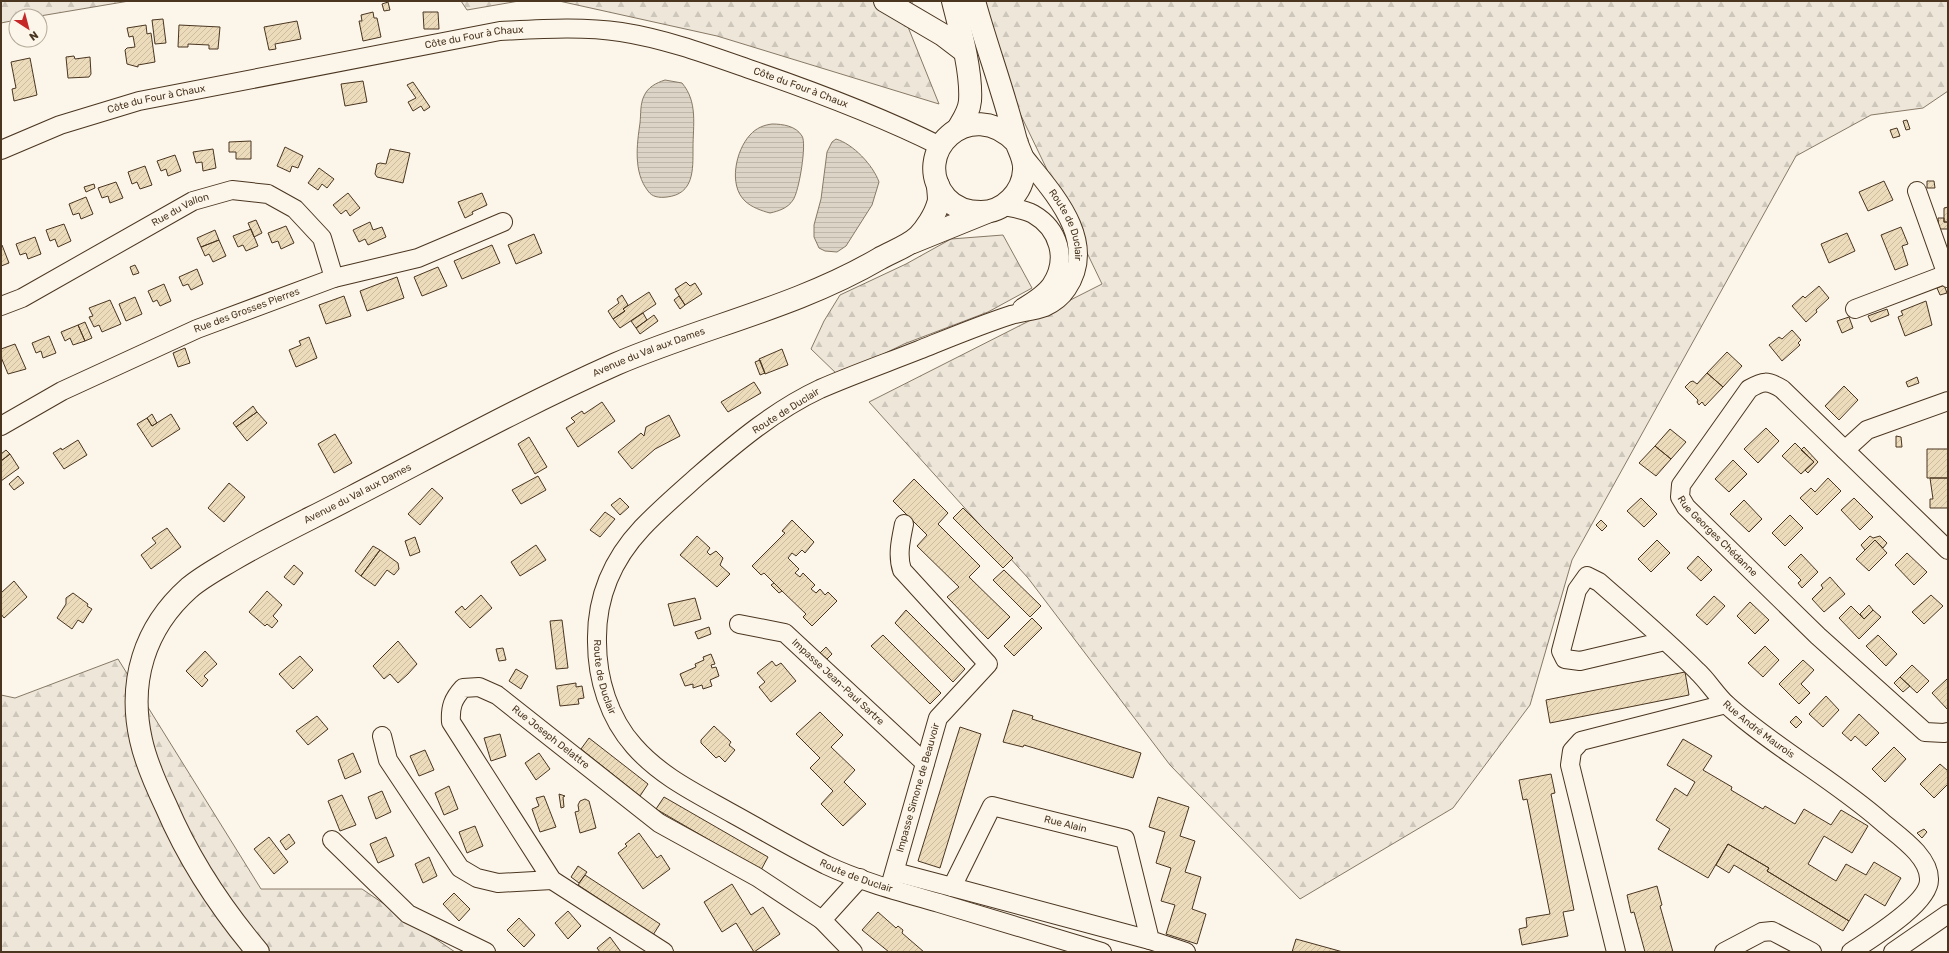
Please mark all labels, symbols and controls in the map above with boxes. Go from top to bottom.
north arrow [8,8,48,48]
street label: Côte du Four à Chaux [424,24,524,51]
text: N [26,28,41,43]
street label: Côte du Four à Chaux [752,65,850,111]
street label: Côte du Four à Chaux [106,82,207,116]
street label: Route de Duclair [1046,187,1084,261]
street label: Rue du Vallon [150,191,210,229]
street label: Rue des Grosses Pierres [192,285,301,336]
street label: Avenue du Val aux Dames [591,325,707,380]
street label: Route de Duclair [750,385,822,436]
street label: Avenue du Val aux Dames [302,461,413,527]
street label: Rue Georges Chédanne [1675,494,1760,580]
street label: Impasse Jean-Paul Sartre [789,636,887,728]
street label: Route de Duclair [591,639,618,717]
street label: Rue André Maurois [1720,698,1797,761]
street label: Rue Joseph Delattre [509,703,592,772]
street label: Impasse Simone de Beauvoir [894,722,942,854]
street label: Rue Alain [1043,813,1088,835]
street label: Route de Duclair [818,857,894,895]

